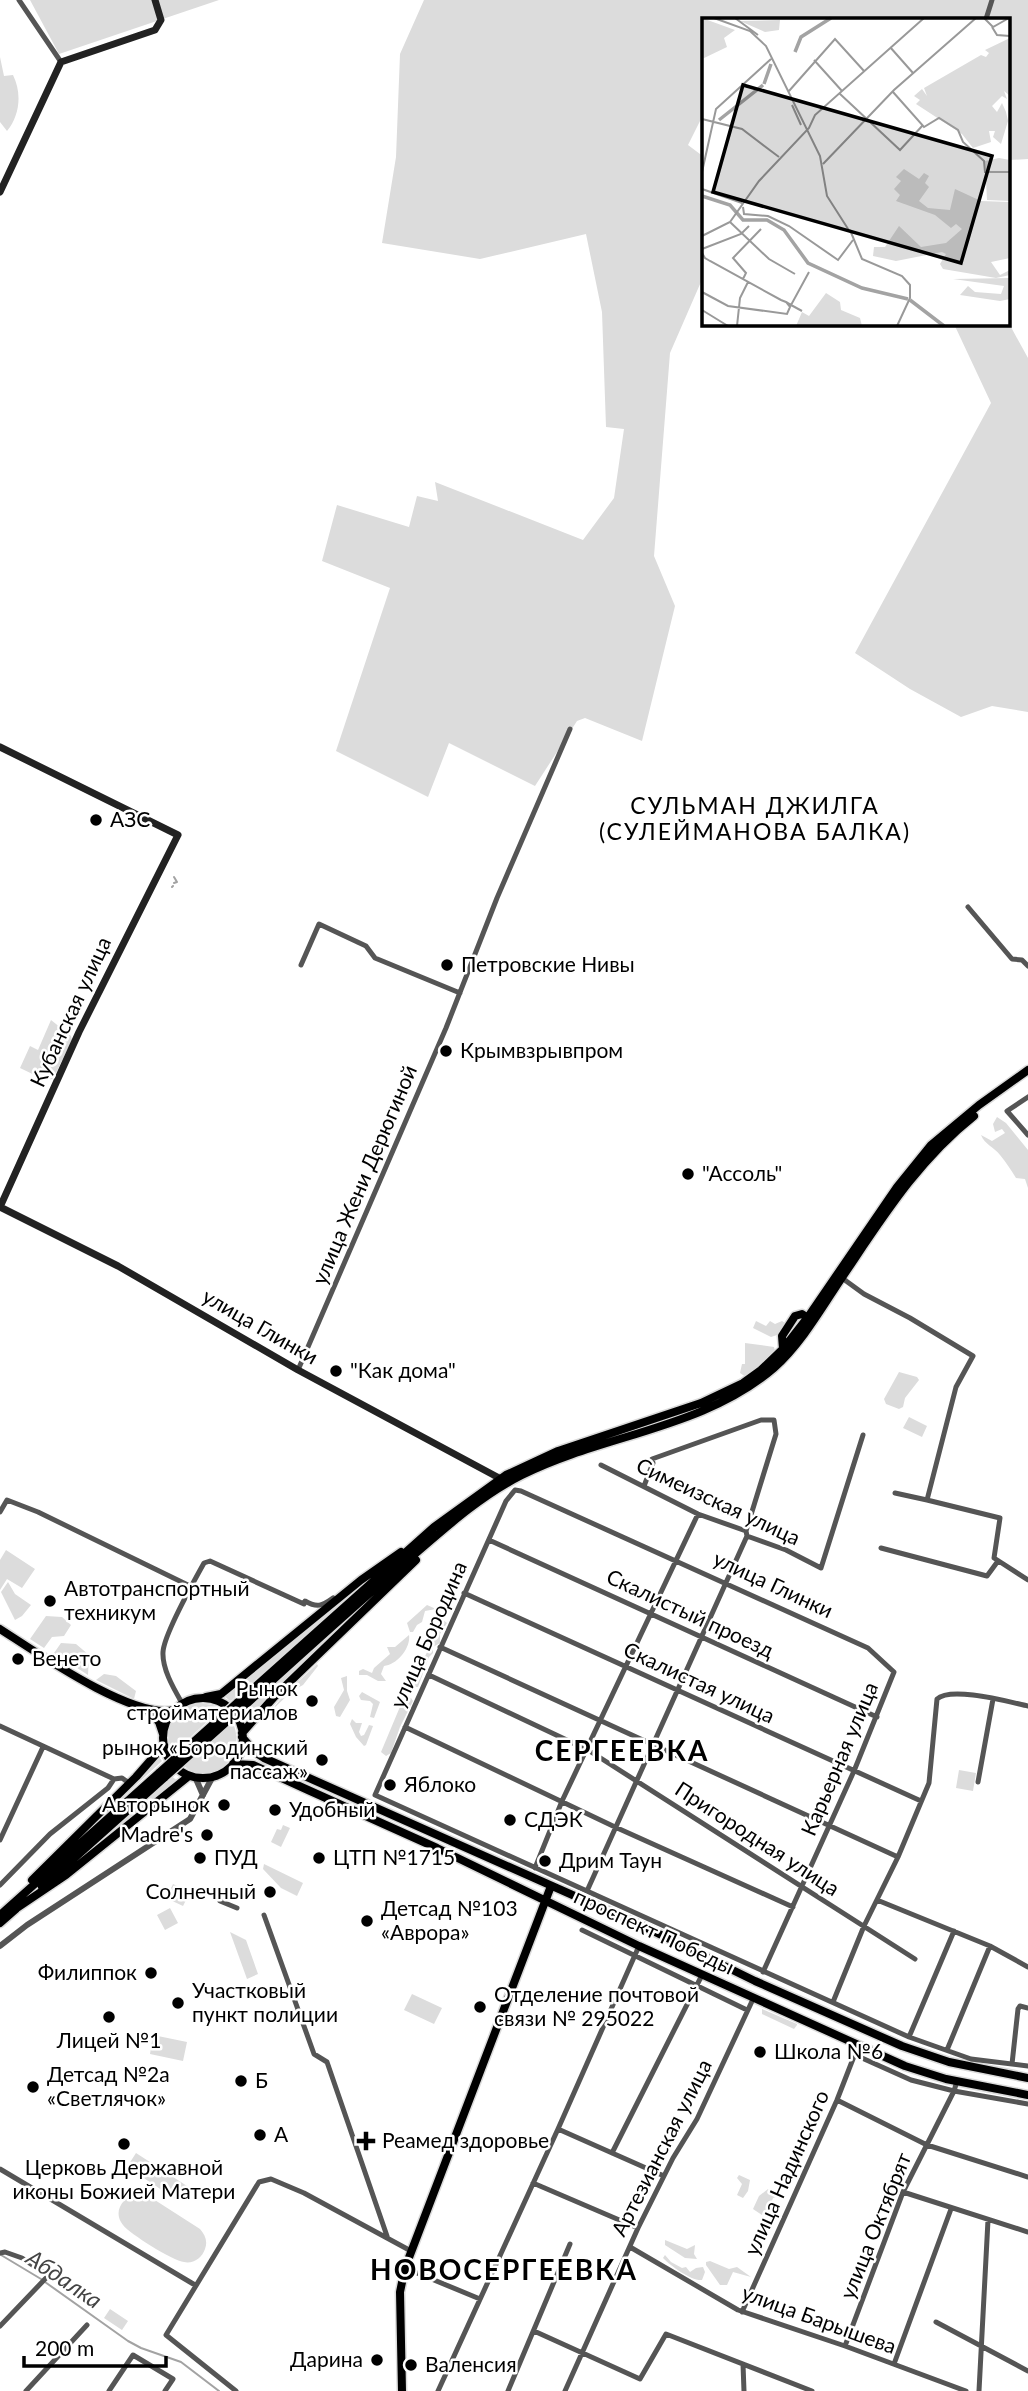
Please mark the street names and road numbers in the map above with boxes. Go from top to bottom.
street label: Кубанская улица [24,932,115,1090]
street label: улица Жени Дерюгиной [306,1061,421,1288]
street label: улица Глинки [199,1283,323,1369]
street label: Симеизская улица [633,1452,805,1550]
street label: улица Глинки [710,1545,837,1622]
street label: улица Бородина [384,1557,471,1712]
street label: Скалистый проезд [603,1563,778,1662]
street label: Скалистая улица [620,1636,779,1728]
street label: Карьерная улица [795,1678,882,1839]
street label: Пригородная улица [671,1775,845,1900]
street label: проспект Победы [571,1883,739,1979]
street label: Артезианская улица [605,2055,716,2240]
street label: улица Надинского [738,2086,833,2259]
street label: улица Октябрят [834,2148,915,2302]
street label: улица Барышева [739,2279,900,2358]

